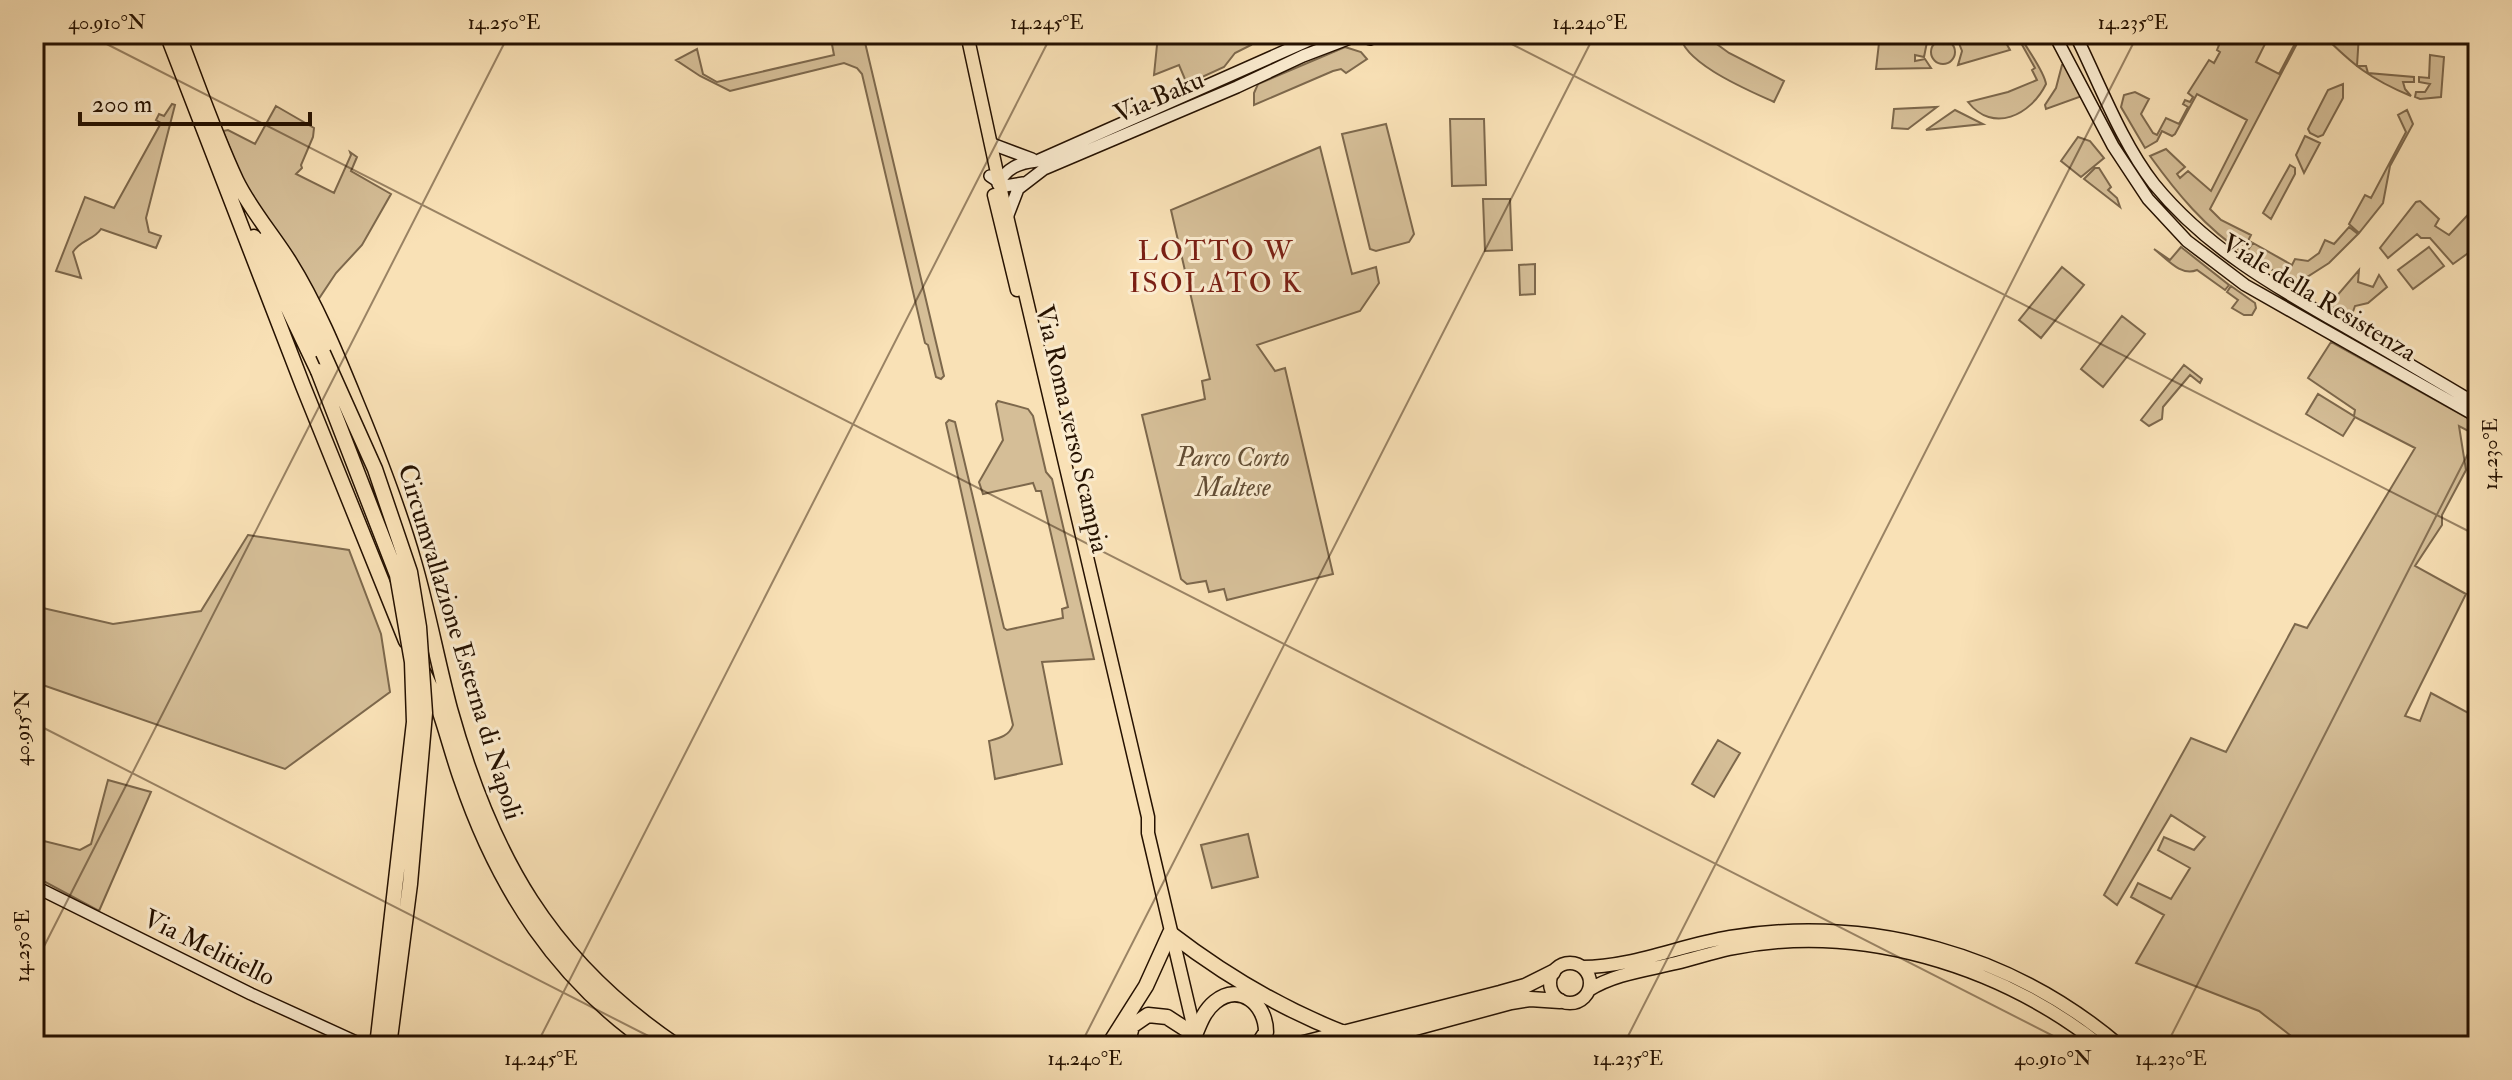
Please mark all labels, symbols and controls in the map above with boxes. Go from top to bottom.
text: 40.910°N [68,10,146,35]
text: 14.250°E [468,10,540,35]
text: 14.245°E [1010,10,1084,35]
text: 14.240°E [1553,10,1627,35]
text: 14.235°E [2098,10,2168,35]
street label: Via Baku [1109,64,1209,130]
scale bar [80,76,310,126]
text: 200 m [92,89,153,120]
street label: Viale della Resistenza [2216,227,2423,369]
district label: LOTTO W ISOLATO K [1129,234,1303,301]
street label: Via Roma verso Scampia [1027,302,1116,557]
text: 14.230°E [2478,418,2503,490]
park label: Parco Corto Maltese [1176,442,1290,504]
street label: Circumvallazione Esterna di Napoli [390,460,529,824]
text: 40.915°N [10,690,35,766]
street label: Via Melitiello [138,902,280,994]
text: 14.250°E [10,910,35,982]
text: 14.245°E [504,1046,578,1071]
text: 14.240°E [1048,1046,1122,1071]
text: 14.235°E [1593,1046,1663,1071]
text: 40.910°N [2014,1046,2092,1071]
text: 14.230°E [2135,1046,2207,1071]

